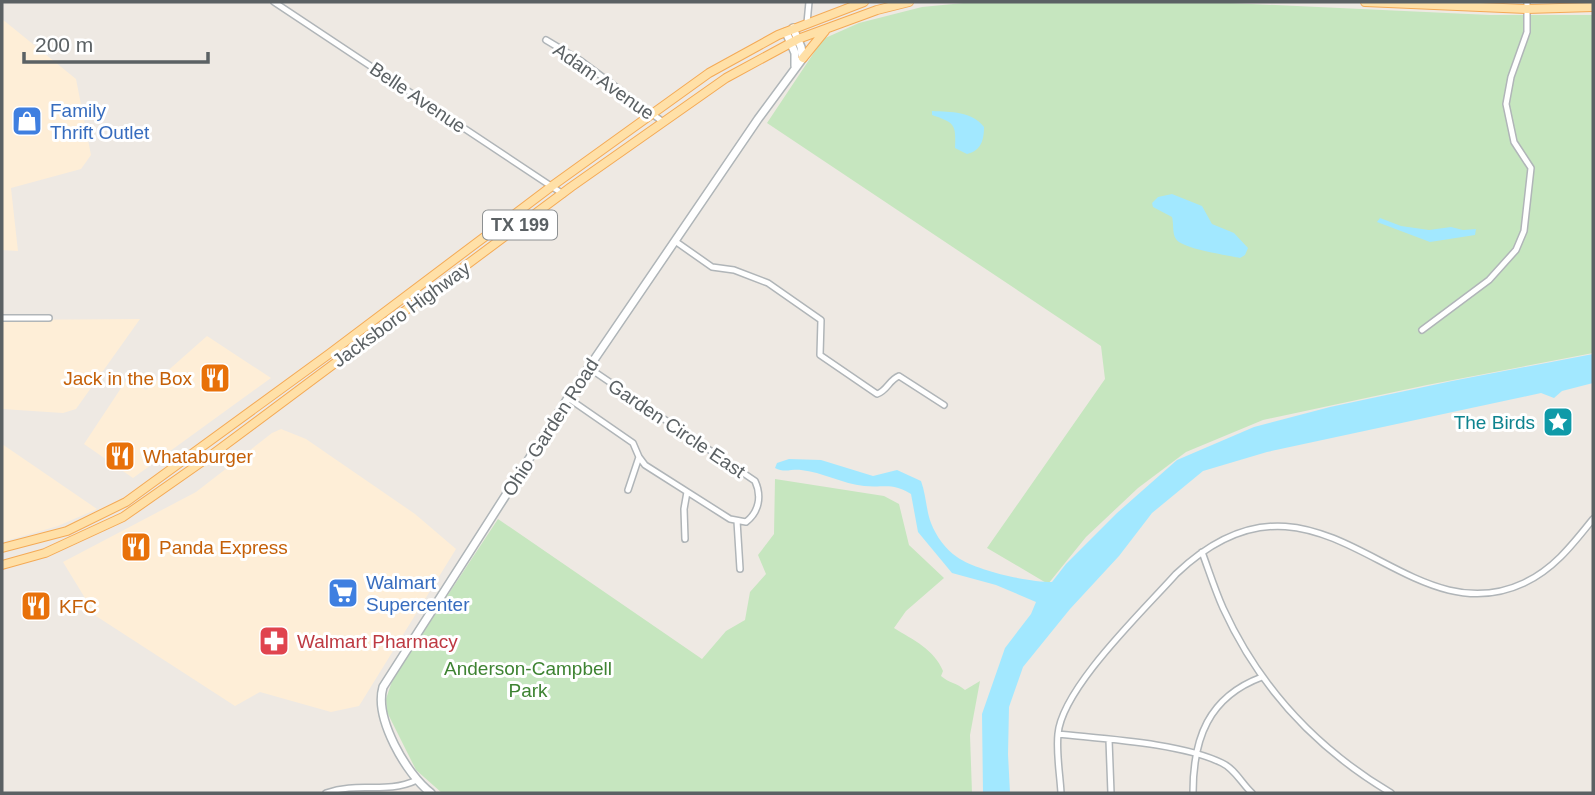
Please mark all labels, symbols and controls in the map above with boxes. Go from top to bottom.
scale bar [24,21,208,65]
text: 200 m [35,33,93,56]
street label: Adam Avenue [549,39,658,124]
street label: Belle Avenue [366,58,469,137]
place label: Family Thrift Outlet [50,100,150,143]
shop icon: Family Thrift Outlet [10,104,44,138]
road number: TX 199 [483,210,557,240]
street label: Jacksboro Highway [328,257,475,371]
street label: Ohio Garden Road [498,355,603,500]
restaurant icon: Jack in the Box [198,361,232,395]
place label: Jack in the Box [63,368,193,389]
street label: Garden Circle East [604,375,750,482]
place icon: The Birds [1541,405,1575,439]
place label: The Birds [1454,412,1535,433]
restaurant icon: Whataburger [103,439,137,473]
place label: Whataburger [143,446,254,467]
restaurant icon: Panda Express [119,530,153,564]
place label: Panda Express [159,537,288,558]
place label: Walmart Supercenter [366,572,470,615]
supermarket icon: Walmart Supercenter [326,576,360,610]
restaurant icon: KFC [19,589,53,623]
place label: KFC [59,596,97,617]
pharmacy icon: Walmart Pharmacy [257,624,291,658]
place label: Walmart Pharmacy [297,631,458,652]
park label: Anderson-Campbell Park [444,658,612,701]

